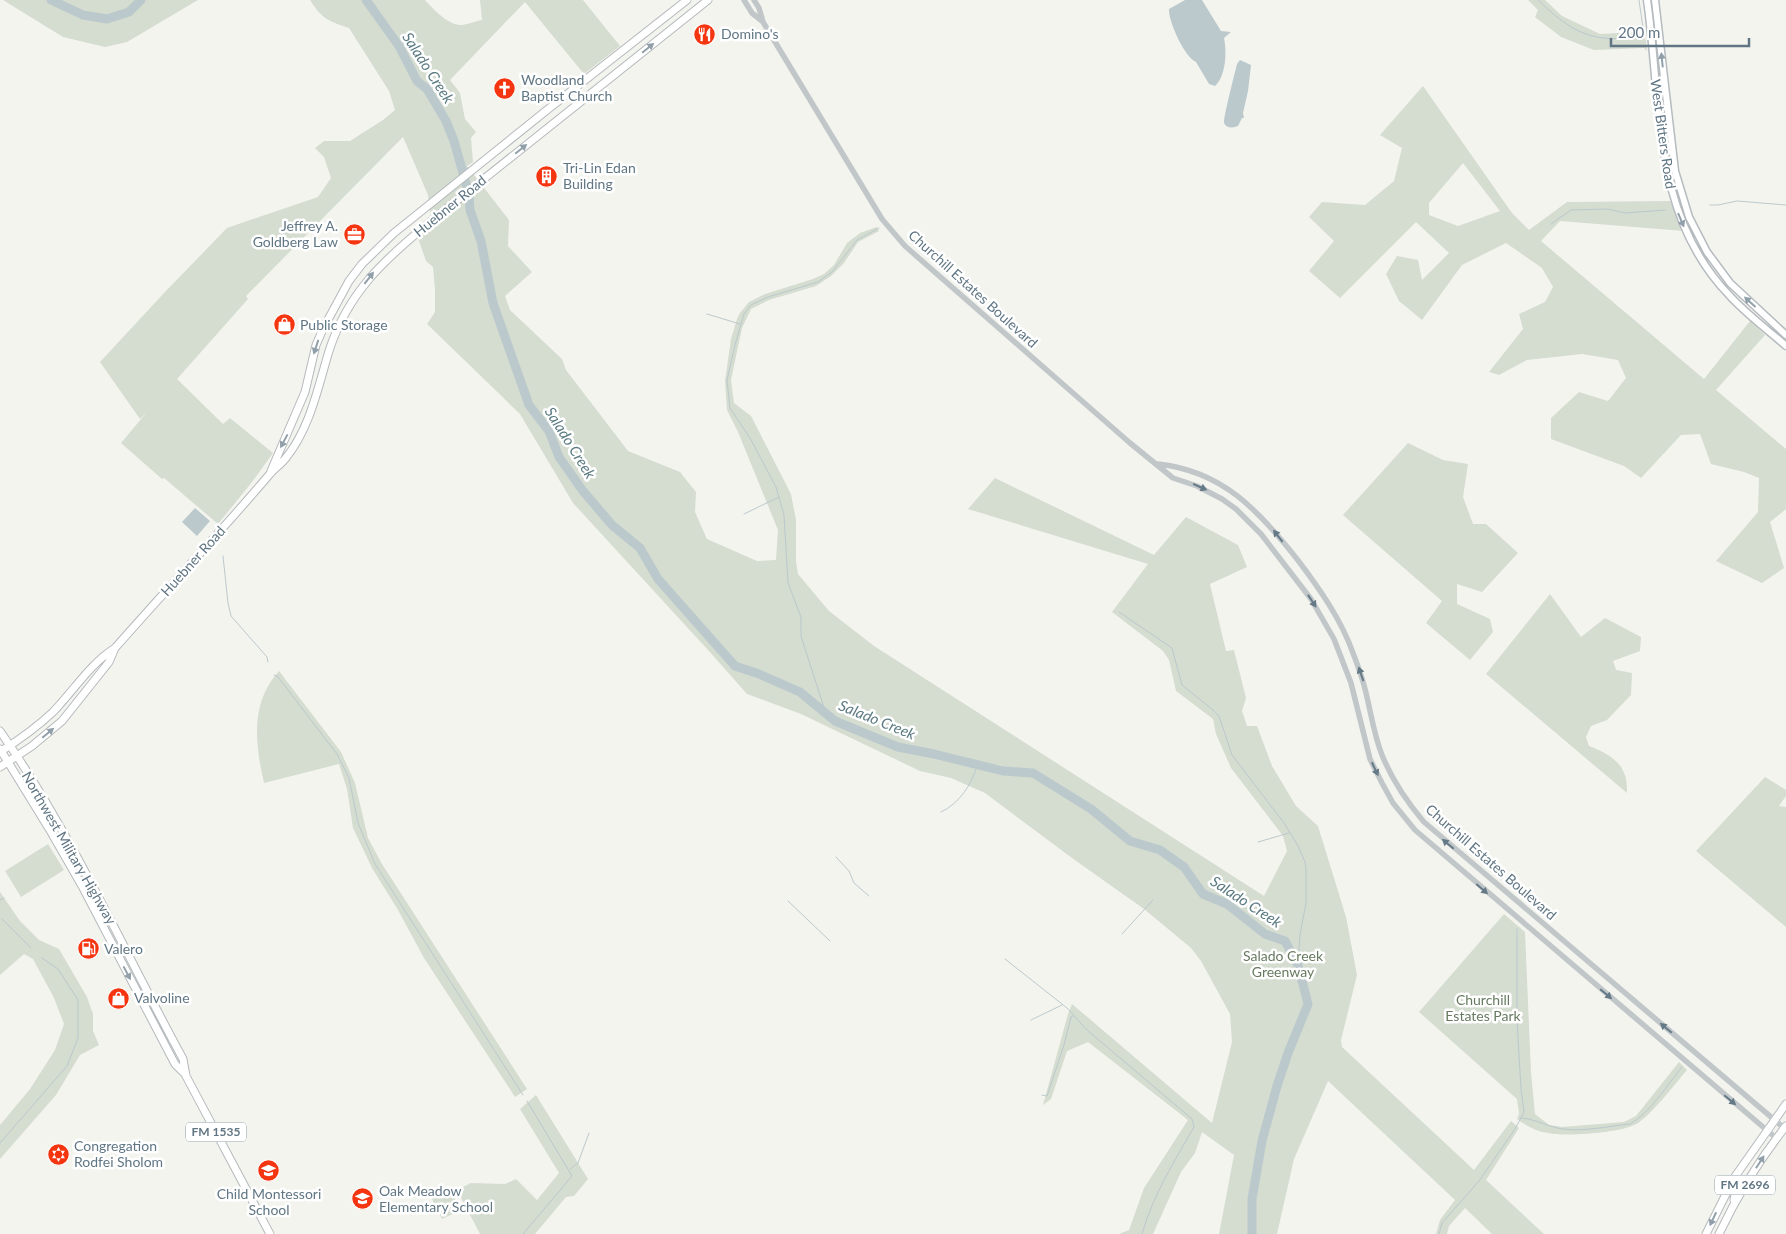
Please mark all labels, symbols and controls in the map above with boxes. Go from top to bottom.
scale bar [1611,15,1748,47]
restaurant icon: Domino's [693,22,717,46]
text: 200 m [1618,23,1660,41]
place label: Domino's [721,25,779,42]
water label: Salado Creek [399,29,459,107]
one-way arrow [641,42,654,53]
one-way arrow [1658,52,1666,68]
place label: Woodland Baptist Church [521,71,612,104]
church icon: Woodland Baptist Church [493,76,517,100]
street label: West Bitters Road [1647,78,1680,190]
one-way arrow [514,144,527,155]
place label: Tri-Lin Edan Building [563,159,636,192]
building icon: Tri-Lin Edan Building [535,164,559,188]
street label: Huebner Road [410,171,489,240]
one-way arrow [1678,213,1686,227]
place label: Jeffrey A. Goldberg Law [253,217,338,250]
office icon: Jeffrey A. Goldberg Law [342,222,366,246]
street label: Churchill Estates Boulevard [905,226,1041,351]
one-way arrow [363,272,374,285]
one-way arrow [1744,296,1756,308]
shop icon: Public Storage [272,313,296,337]
place label: Public Storage [300,316,388,333]
one-way arrow [312,339,320,354]
water label: Salado Creek [542,403,600,482]
one-way arrow [280,434,288,449]
one-way arrow [1193,484,1207,492]
street label: Huebner Road [157,522,228,599]
one-way arrow [1273,530,1284,543]
one-way arrow [1307,595,1317,608]
one-way arrow [1357,667,1364,682]
water label: Salado Creek [836,696,919,743]
one-way arrow [41,728,54,739]
one-way arrow [1371,762,1379,776]
street label: Northwest Military Highway [19,768,121,928]
street label: Churchill Estates Boulevard [1422,800,1560,923]
one-way arrow [1442,838,1455,849]
water label: Salado Creek [1208,872,1286,931]
one-way arrow [1476,883,1489,894]
fuel station icon: Valero [76,937,100,961]
place label: Valero [104,940,143,957]
park label: Salado Creek Greenway [1243,947,1324,980]
one-way arrow [123,966,131,980]
shop icon: Valvoline [106,986,130,1010]
one-way arrow [1600,988,1612,999]
place label: Valvoline [134,989,190,1006]
park label: Churchill Estates Park [1445,991,1522,1024]
one-way arrow [1659,1023,1672,1034]
one-way arrow [1723,1094,1736,1105]
road number: FM 1535 [186,1122,246,1142]
place label: Congregation Rodfei Sholom [74,1137,163,1170]
synagogue icon: Congregation Rodfei Sholom [46,1142,70,1166]
one-way arrow [1756,1155,1765,1168]
school or university icon: Child Montessori School [257,1159,281,1183]
road number: FM 2696 [1715,1176,1775,1194]
place label: Oak Meadow Elementary School [379,1182,493,1215]
place label: Child Montessori School [217,1185,321,1218]
school or university icon: Oak Meadow Elementary School [351,1187,375,1211]
one-way arrow [1708,1212,1716,1226]

